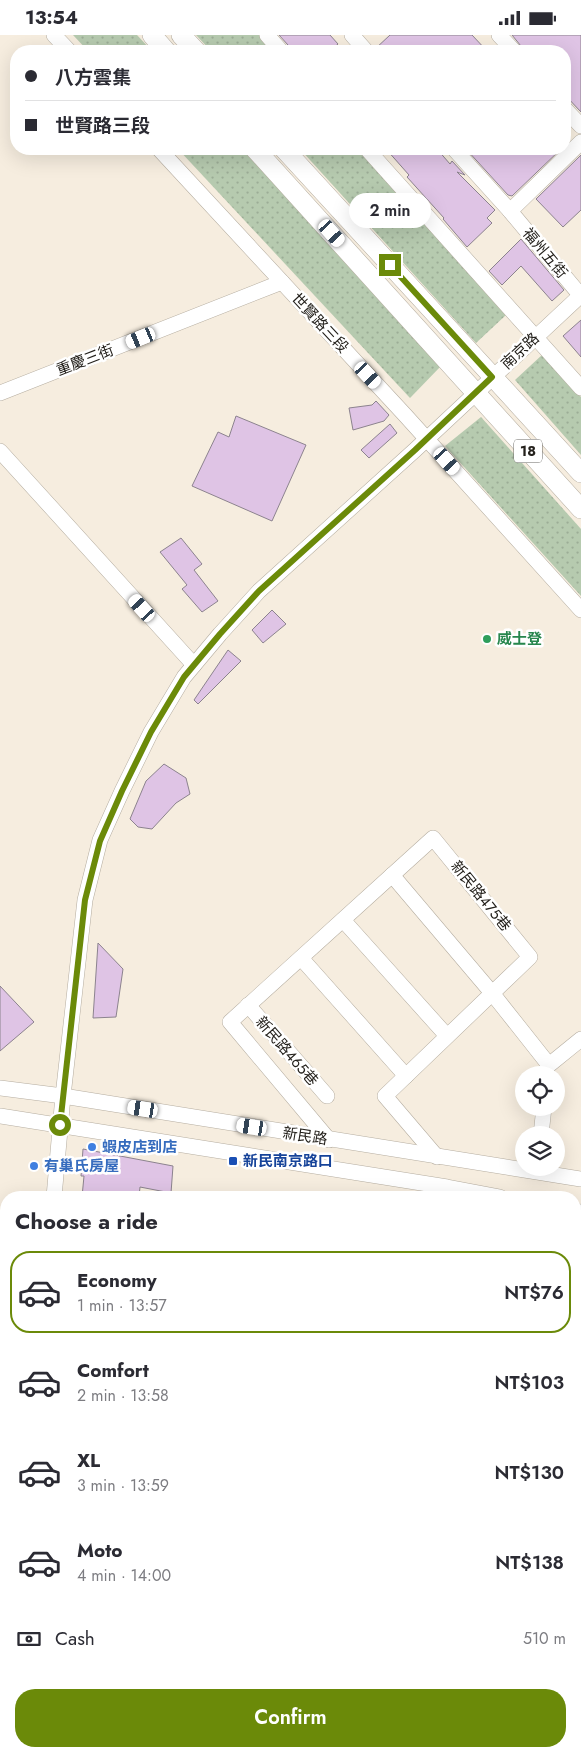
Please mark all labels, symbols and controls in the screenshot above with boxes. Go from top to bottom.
text: 13:54 [25,4,78,31]
text: 八方雲集 [55,64,131,91]
text: 世賢路三段 [55,112,150,139]
callout: 2 min [349,193,431,227]
text: 2 min [369,199,411,222]
car [316,217,347,249]
street label: 福州五街 [517,223,573,283]
route end [379,254,401,276]
street label: 世賢路三段 [286,288,354,358]
car [124,325,157,351]
street label: 南京路 [496,328,544,374]
street label: 重慶三街 [53,339,117,381]
car [352,359,383,391]
road number: 18 [514,439,542,463]
car [431,445,462,477]
car [126,592,157,624]
place label: 威士登 [497,628,542,650]
marker: 威士登 [481,633,493,645]
street label: 新民路475巷 [446,856,516,936]
street label: 新民路465巷 [251,1011,323,1091]
map controls [515,1066,565,1176]
button: locate [515,1066,565,1116]
car [127,1099,158,1119]
route start [49,1114,71,1136]
car [236,1117,267,1137]
street label: 新民路 [281,1122,329,1150]
button: layers [515,1126,565,1176]
place label: 蝦皮店到店 [102,1136,177,1158]
marker: 蝦皮店到店 [86,1141,98,1153]
place label: 新民南京路口 [243,1150,333,1172]
place label: 有巢氏房屋 [44,1155,119,1177]
marker: 新民南京路口 [227,1155,239,1167]
marker: 有巢氏房屋 [28,1160,40,1172]
text: Choose a ride [15,1205,158,1237]
text: Economy [77,1267,157,1294]
icon: car [17,1270,62,1315]
text: NT$76 [504,1279,564,1306]
text: 1 min · 13:57 [77,1294,167,1317]
text: Comfort [77,1357,149,1384]
icon: car [17,1360,62,1405]
text: NT$103 [494,1369,564,1396]
text: 2 min · 13:58 [77,1384,169,1407]
text: XL [77,1447,100,1474]
icon: car [17,1450,62,1495]
text: NT$130 [494,1459,564,1486]
text: 3 min · 13:59 [77,1474,169,1497]
text: Moto [77,1537,122,1564]
icon: car [17,1540,62,1585]
text: NT$138 [495,1549,564,1576]
text: 4 min · 14:00 [77,1564,171,1587]
icon: cash [15,1625,43,1653]
text: Cash [55,1625,95,1652]
text: 510 m [523,1627,566,1650]
button: Confirm [15,1689,566,1747]

